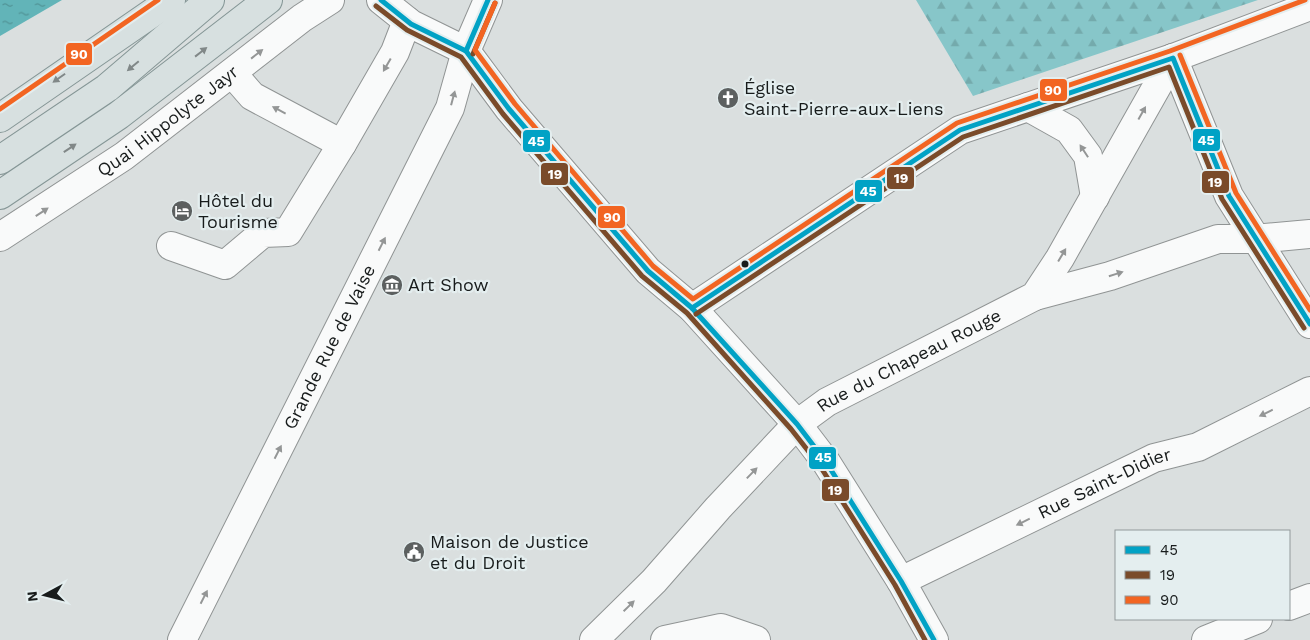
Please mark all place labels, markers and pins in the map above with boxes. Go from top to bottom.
place label: Église Saint-Pierre-aux-Liens [744,77,944,119]
church icon: Église Saint-Pierre-aux-Liens [716,86,740,110]
place label: Hôtel du Tourisme [198,190,278,232]
hotel icon: Hôtel du Tourisme [170,199,194,223]
unlabelled marker [740,259,750,269]
museum icon: Art Show [380,273,404,297]
place label: Art Show [408,274,489,295]
place label: Maison de Justice et du Droit [430,531,589,573]
public building icon: Maison de Justice et du Droit [402,540,426,564]

